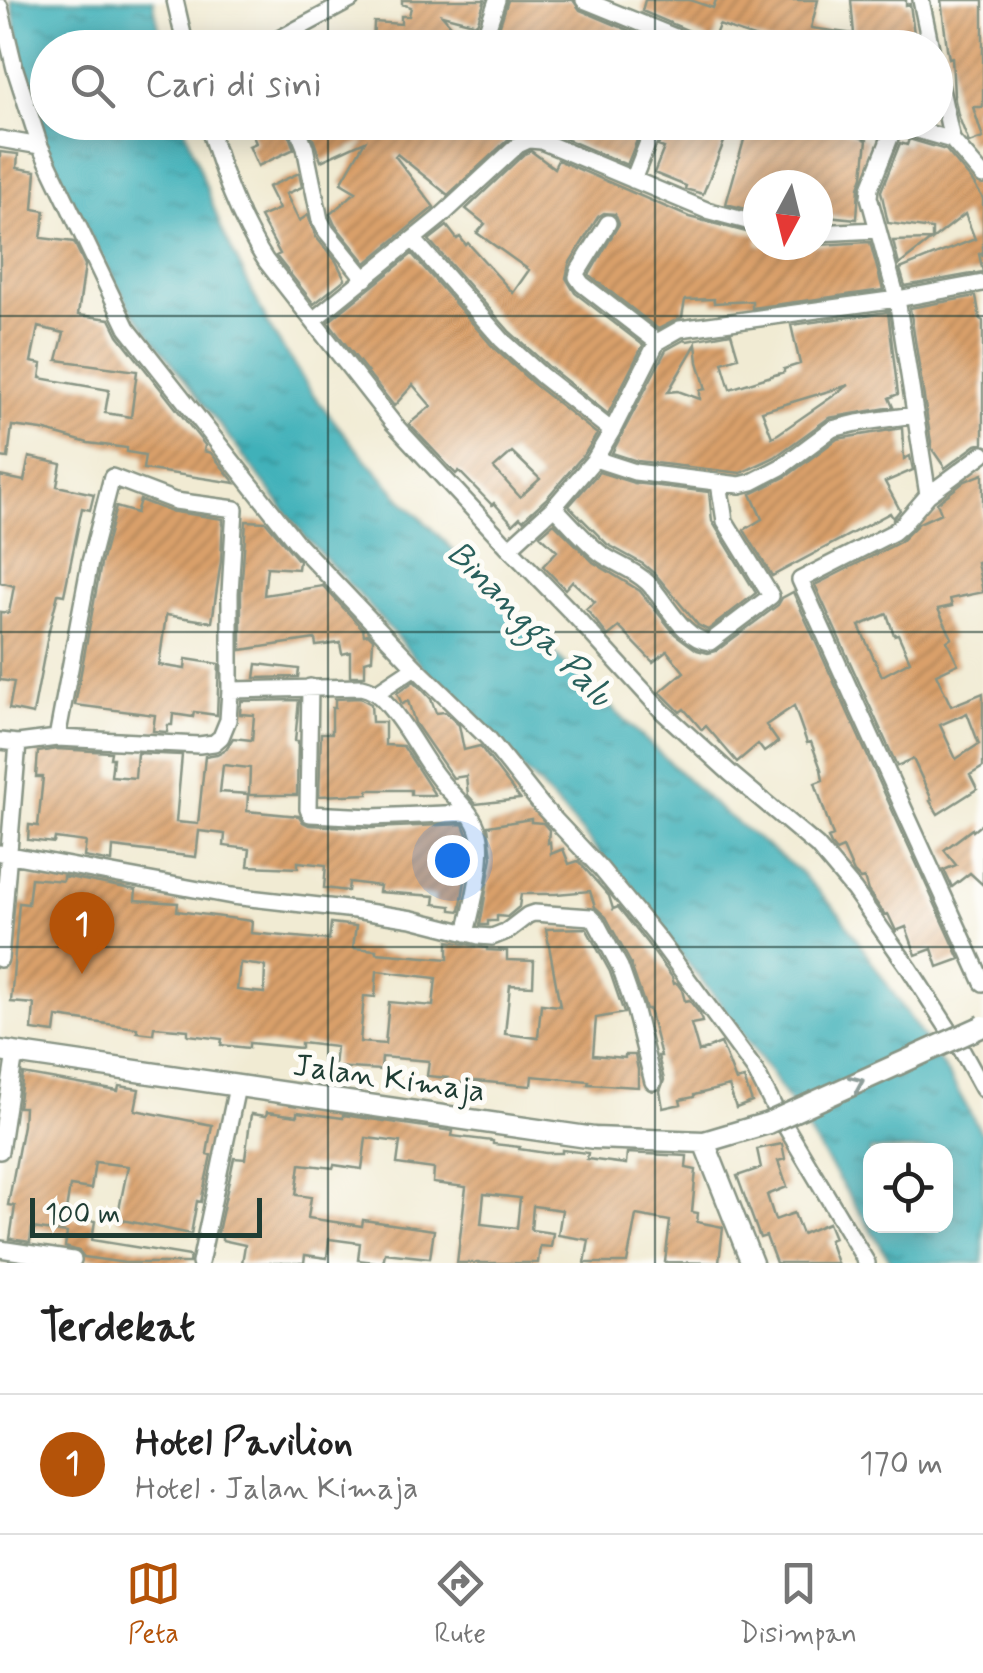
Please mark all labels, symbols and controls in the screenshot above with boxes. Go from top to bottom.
search box [30,30,953,140]
icon: search [65,58,120,113]
text: Cari di sini [145,61,322,110]
north arrow [743,170,833,260]
water label: Binangga Palu [433,531,623,721]
your location [427,835,478,886]
pin: 1 [49,892,114,974]
street label: Jalan Kimaja [290,1045,488,1113]
one-way arrow [847,1075,865,1095]
map controls [863,1143,953,1233]
button: locate [863,1143,953,1233]
scale bar [30,1193,262,1238]
text: 100 m [45,1197,120,1234]
text: Terdekat [40,1301,195,1356]
text: Hotel Pavilion [135,1419,353,1468]
text: 1 [65,1443,80,1485]
text: 170 m [859,1443,943,1485]
text: Hotel · Jalan Kimaja [135,1468,418,1510]
tab: Peta [126,1556,181,1653]
tab: Rute [433,1556,488,1653]
tab: Disimpan [739,1556,857,1653]

